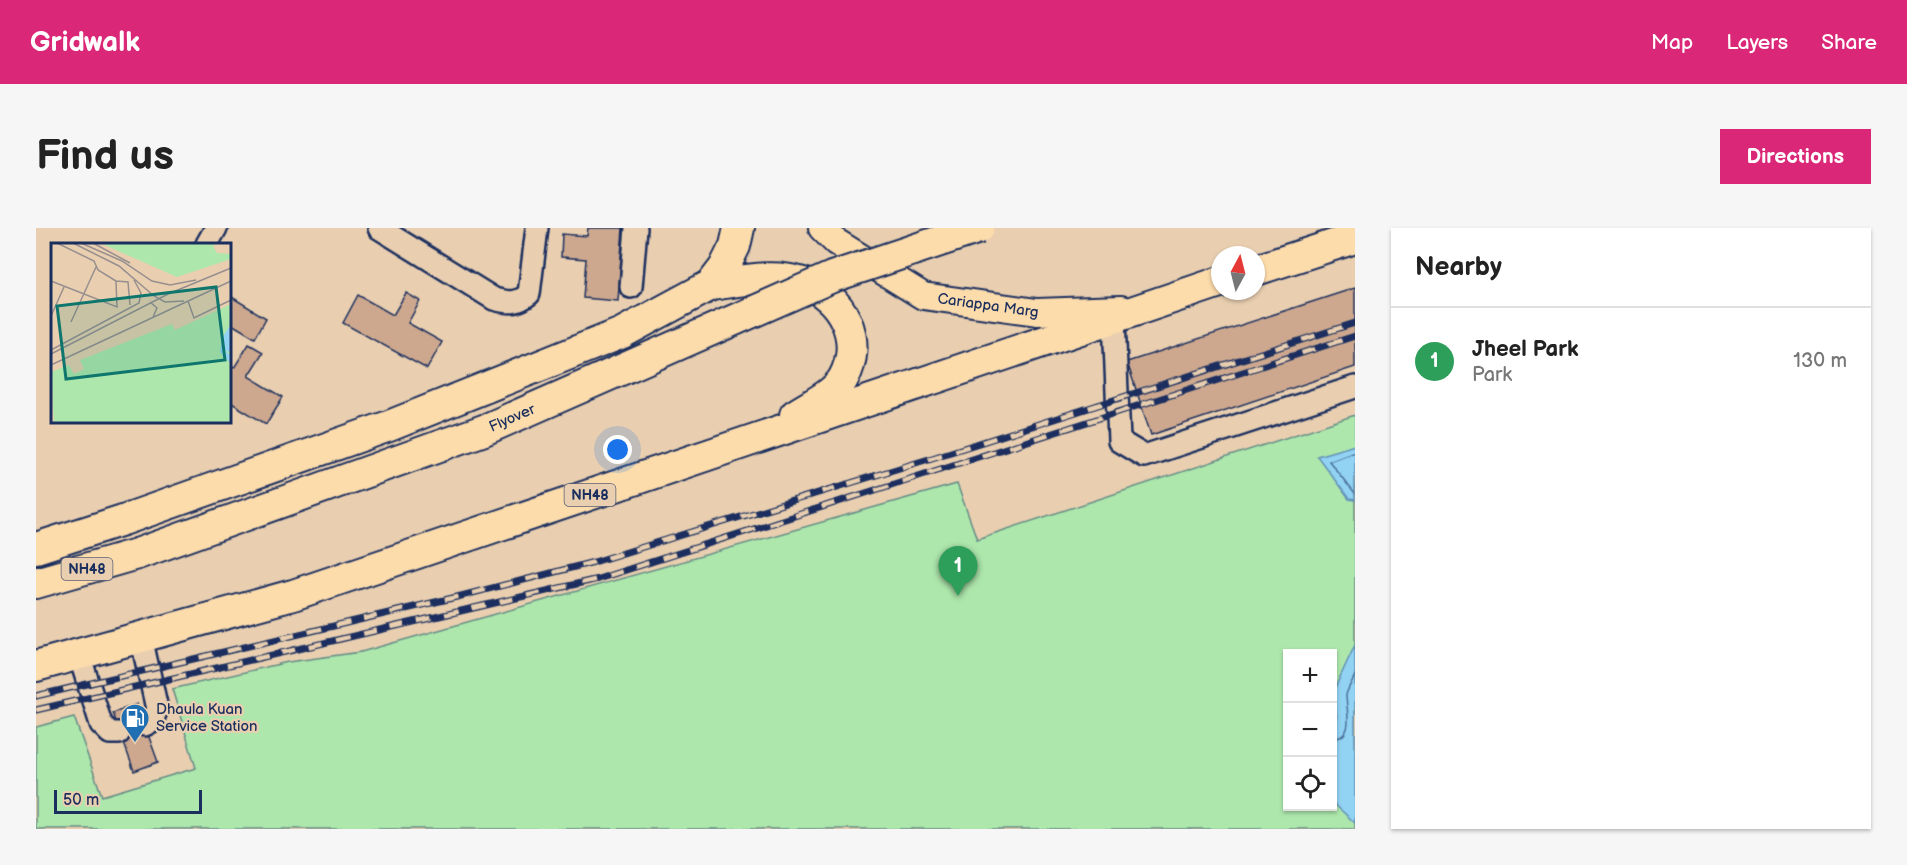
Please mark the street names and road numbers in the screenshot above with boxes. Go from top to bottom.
street label: Cariappa Marg [936,289,1040,322]
street label: Flyover [486,399,538,436]
road number: NH48 [564,484,616,506]
road number: NH48 [62,558,112,580]

